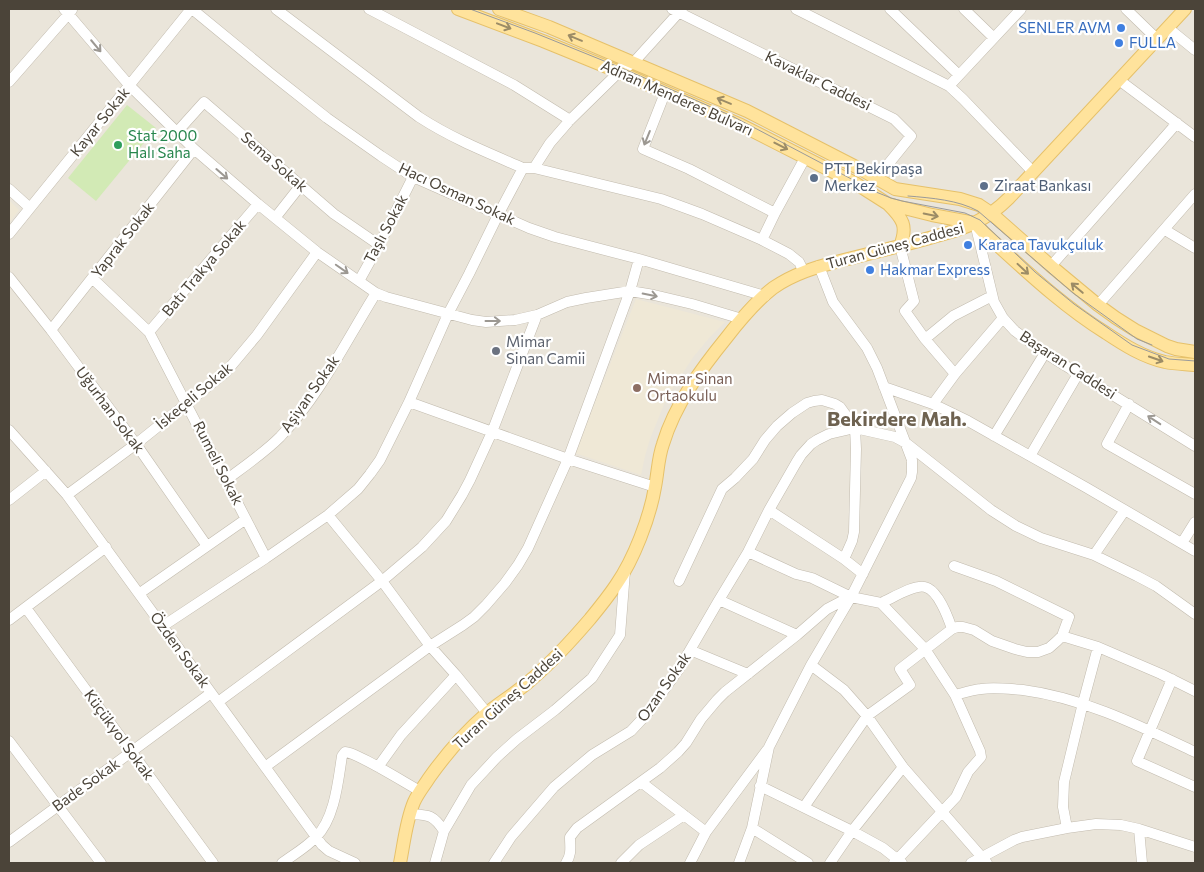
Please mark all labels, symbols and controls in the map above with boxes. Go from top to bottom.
place label: SENLER AVM [1018,18,1111,36]
one-way arrow [495,22,511,31]
marker: SENLER AVM [1115,22,1127,34]
one-way arrow [567,32,582,41]
place label: FULLA [1129,33,1176,51]
marker: FULLA [1113,37,1125,49]
one-way arrow [90,39,102,52]
street label: Kavaklar Caddesi [762,47,874,114]
street label: Adnan Menderes Bulvarı [599,55,756,139]
street label: Kayar Sokak [66,83,133,160]
one-way arrow [717,96,732,106]
place label: Stat 2000 Halı Saha [128,126,197,161]
street label: Sema Sokak [238,127,312,195]
one-way arrow [642,130,651,145]
marker: Stat 2000 Halı Saha [112,139,124,151]
one-way arrow [773,142,788,151]
street label: Hacı Osman Sokak [396,158,519,228]
place label: PTT Bekirpaşa Merkez [824,159,922,194]
one-way arrow [216,168,229,179]
marker: PTT Bekirpaşa Merkez [808,172,820,184]
place label: Ziraat Bankası [994,176,1091,194]
marker: Ziraat Bankası [978,180,990,192]
street label: Taşlı Sokak [359,191,411,266]
street label: Yaprak Sokak [87,198,157,281]
one-way arrow [923,210,939,220]
street label: Batı Trakya Sokak [158,215,249,319]
street label: Turan Güneş Caddesi [824,218,965,272]
place label: Karaca Tavukçuluk [978,235,1104,253]
marker: Karaca Tavukçuluk [962,239,974,251]
place label: Hakmar Express [880,260,990,278]
one-way arrow [1016,263,1029,275]
one-way arrow [335,264,349,274]
marker: Hakmar Express [864,264,876,276]
one-way arrow [1071,282,1084,294]
one-way arrow [642,291,658,300]
one-way arrow [484,316,500,326]
street label: Başaran Caddesi [1017,326,1120,402]
place label: Mimar Sinan Camii [506,332,585,367]
marker: Mimar Sinan Camii [490,345,502,357]
street label: Aşiyan Sokak [276,351,342,435]
one-way arrow [1148,355,1164,364]
street label: İskeçeli Sokak [151,358,235,432]
street label: Uğurhan Sokak [73,363,149,456]
place label: Mimar Sinan Ortaokulu [647,369,733,404]
marker: Mimar Sinan Ortaokulu [631,382,643,394]
district label: Bekirdere Mah. [827,406,967,430]
one-way arrow [1147,415,1161,425]
street label: Rumeli Sokak [190,418,248,508]
street label: Özden Sokak [147,608,214,691]
street label: Turan Güneş Caddesi [449,644,566,752]
street label: Ozan Sokak [633,648,694,725]
street label: Küçükyol Sokak [81,686,159,783]
street label: Bade Sokak [48,754,123,815]

